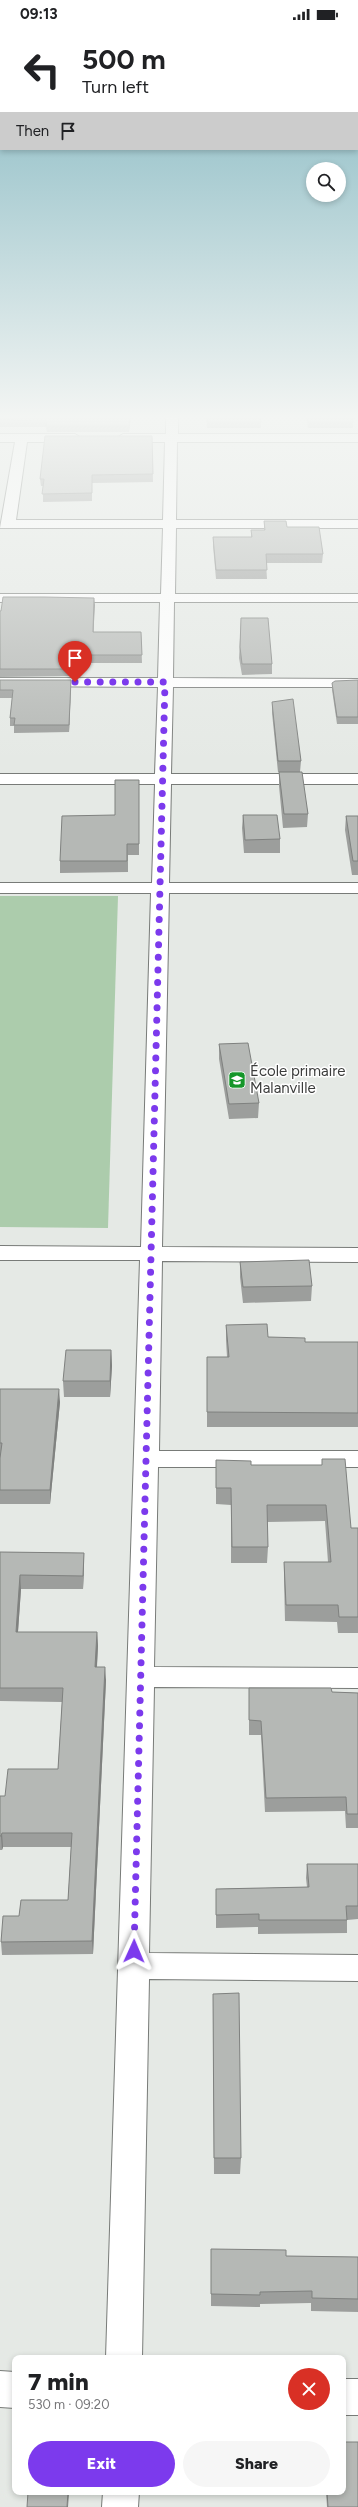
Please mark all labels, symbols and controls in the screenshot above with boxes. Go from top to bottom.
text: 09:13 [20,5,58,23]
text: 500 m [82,42,166,76]
icon: left [16,44,68,96]
text: Turn left [82,76,149,98]
icon: arrive [57,120,79,142]
text: Then [16,122,49,140]
map controls [306,162,346,202]
button: search [306,162,346,202]
pin [58,641,92,682]
icon: arrive [64,647,86,669]
place label: École primaire Malanville [250,1062,345,1097]
school or university icon: École primaire Malanville [227,1070,247,1090]
position arrow [113,1930,155,1972]
text: 7 min [28,2367,89,2396]
button: close [288,2368,330,2410]
text: 530 m · 09:20 [28,2397,109,2412]
button: Exit [28,2441,175,2487]
button: Share [183,2441,330,2487]

